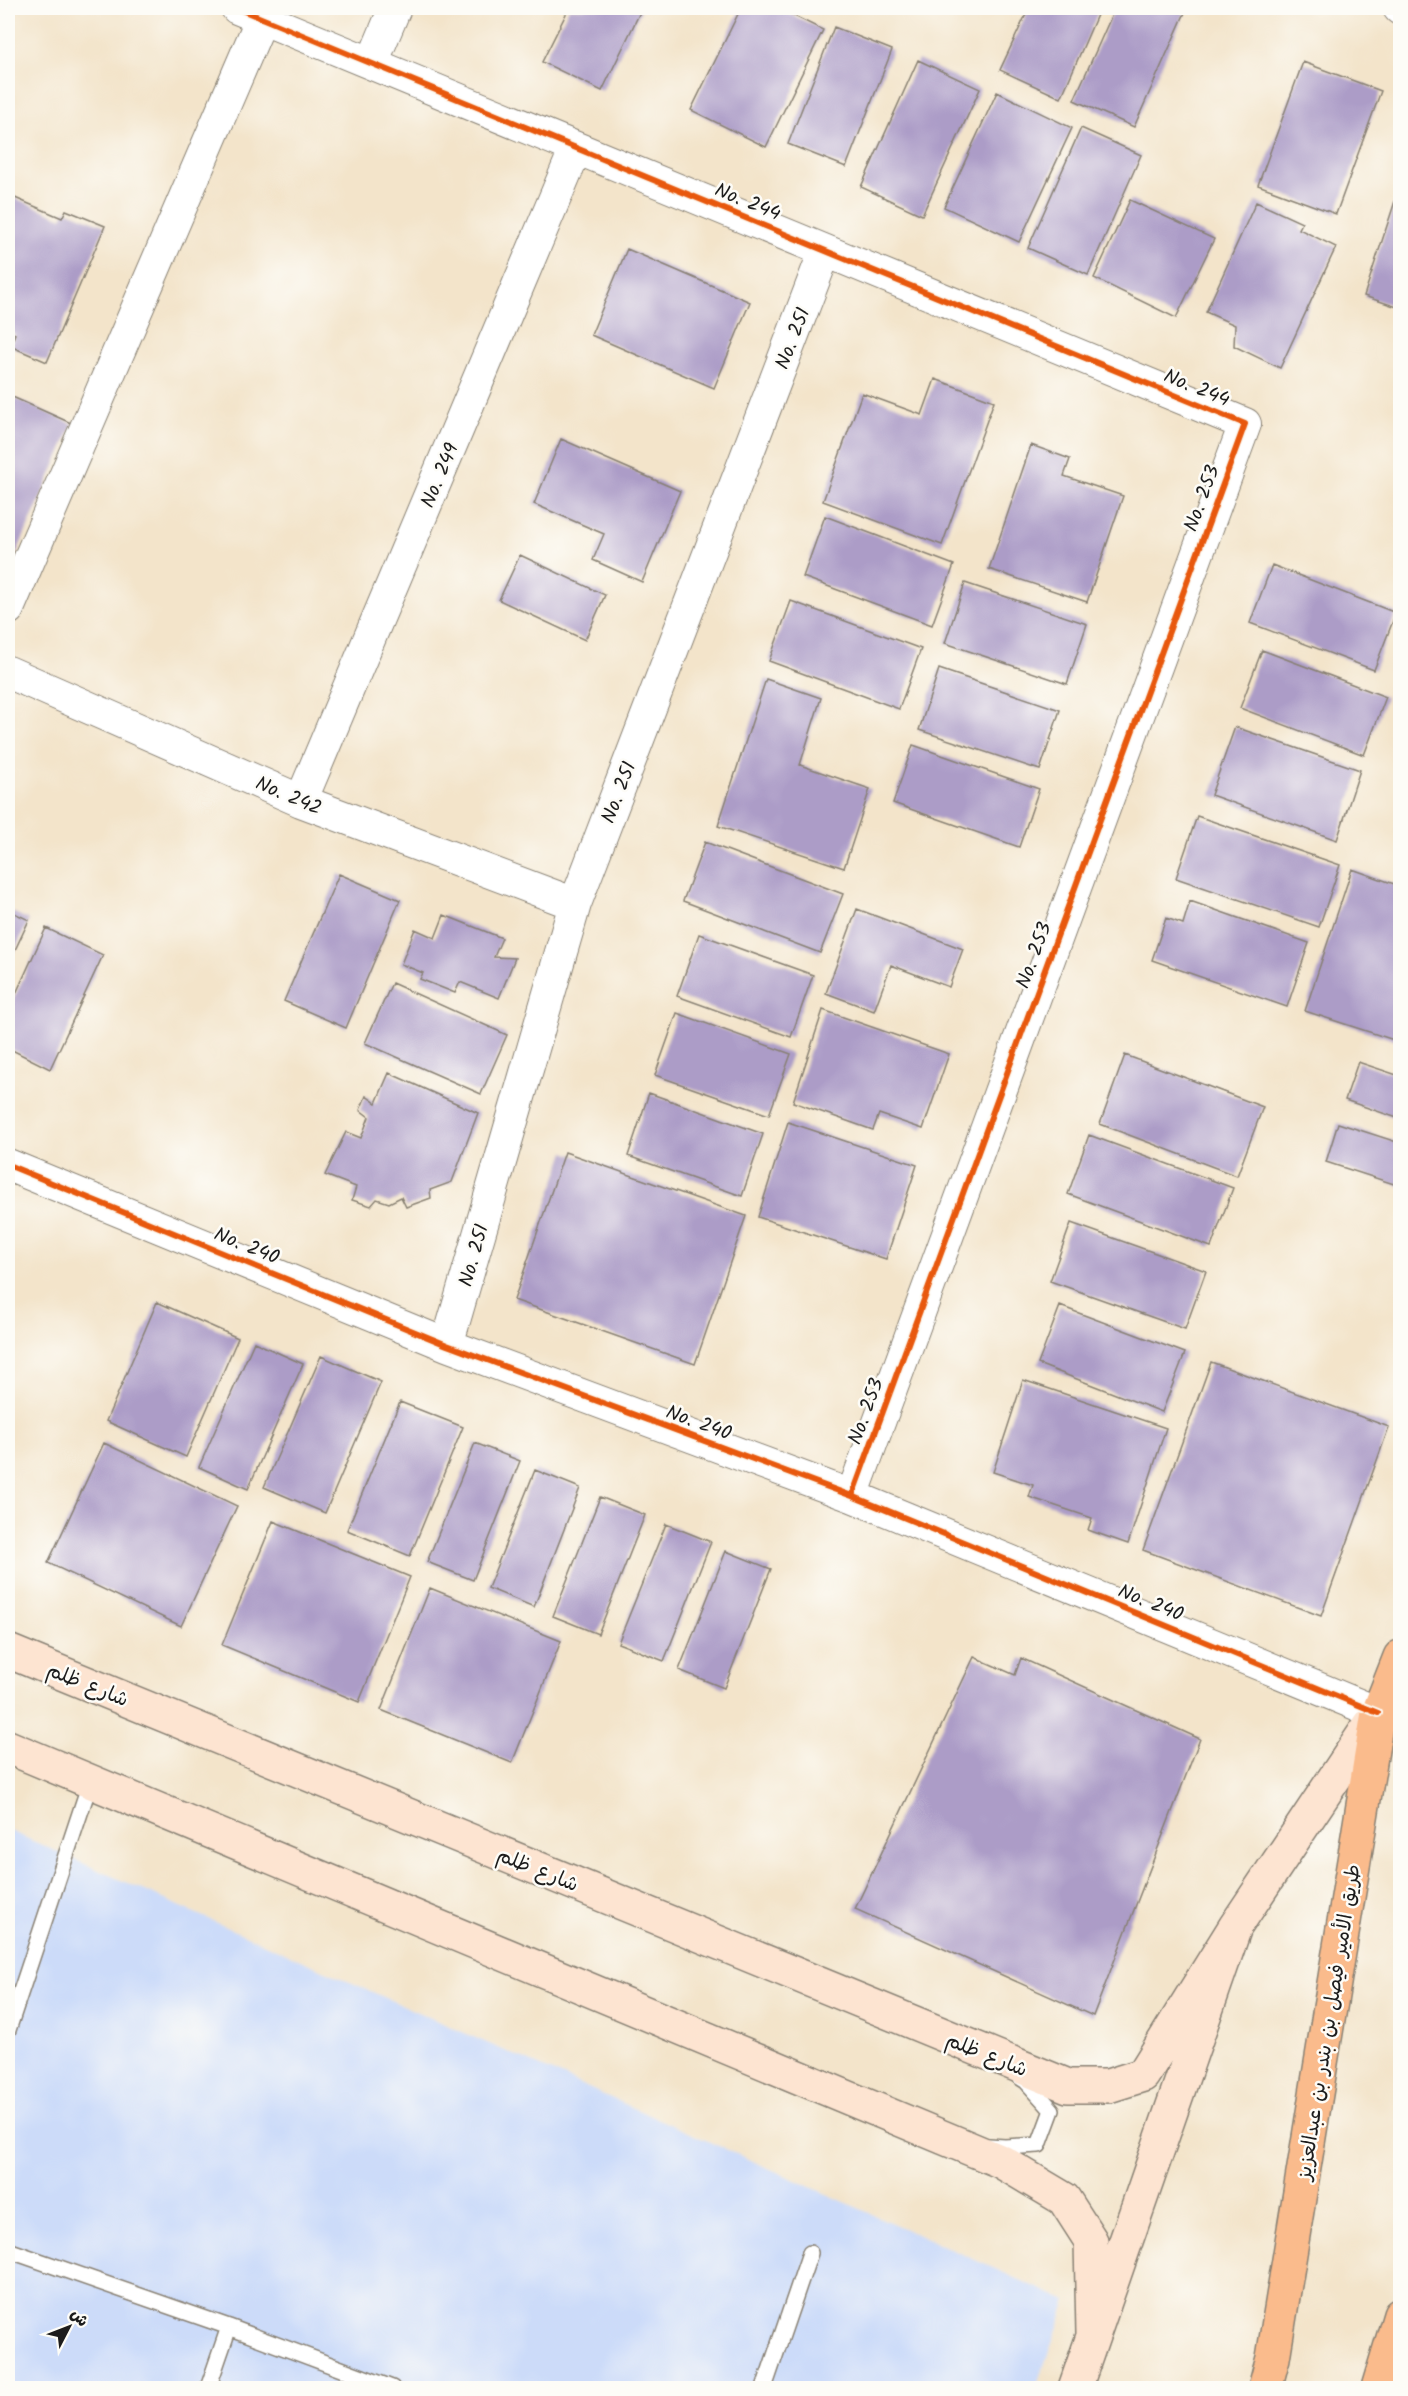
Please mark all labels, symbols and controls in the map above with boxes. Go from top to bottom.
street label: No. 244 [709,175,785,231]
street label: No. 251 [767,303,820,374]
street label: No. 244 [1158,361,1234,417]
street label: No. 249 [413,438,469,513]
street label: No. 253 [1176,461,1230,537]
street label: No. 251 [593,757,646,828]
street label: No. 242 [250,769,327,825]
street label: No. 253 [1008,918,1062,994]
street label: No. 240 [209,1219,284,1274]
street label: No. 251 [451,1220,499,1291]
street label: No. 253 [840,1374,894,1450]
street label: No. 240 [661,1397,736,1451]
street label: No. 240 [1113,1576,1188,1631]
street label: شارع ظلم [42,1655,133,1717]
street label: شارع ظلم [492,1840,583,1902]
street label: طريق الأمير فيصل بن بندر بن عبدالعزيز [1289,1862,1371,2184]
street label: شارع ظلم [941,2025,1032,2087]
north arrow [39,2297,99,2357]
text: ش [64,2303,94,2333]

